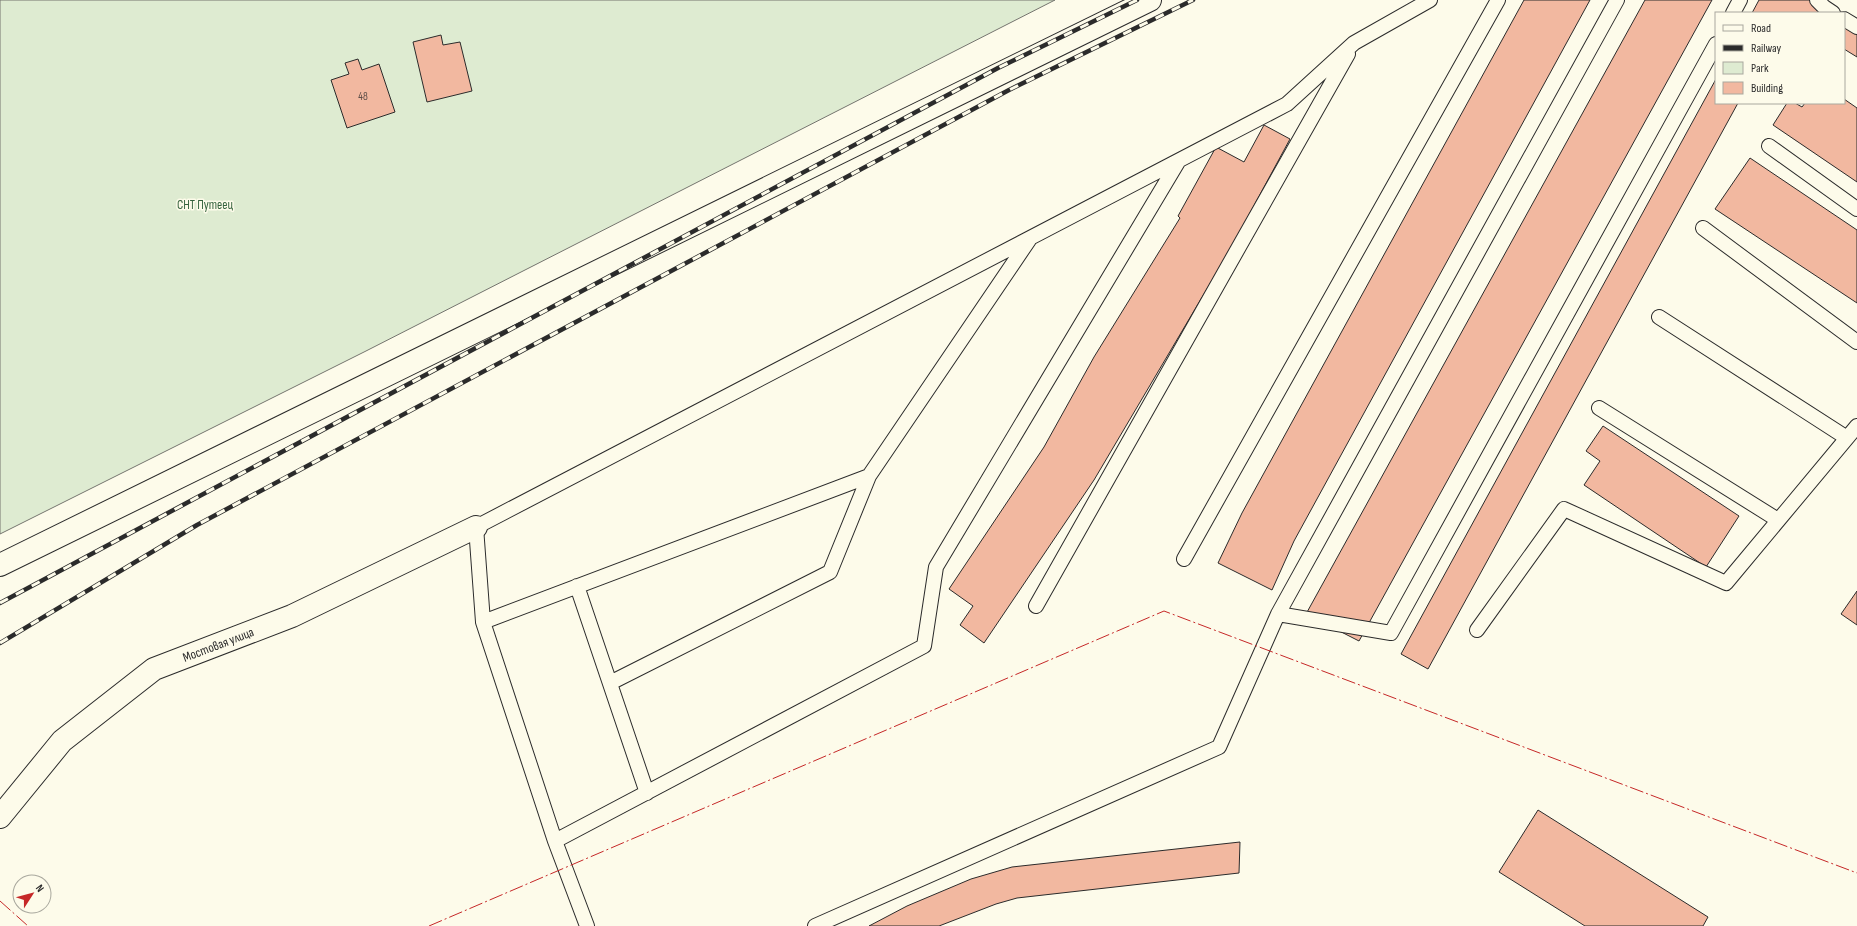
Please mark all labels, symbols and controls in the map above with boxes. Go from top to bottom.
legend [1715,12,1845,104]
text: Road [1751,21,1771,36]
text: Railway [1751,41,1782,56]
text: Park [1751,61,1769,76]
text: Building [1751,81,1783,96]
house number: 48 [358,90,368,103]
park label: СНТ Путеец [177,197,234,213]
street label: Мостовая улица [181,624,256,666]
north arrow [12,874,52,914]
text: N [33,882,47,895]

